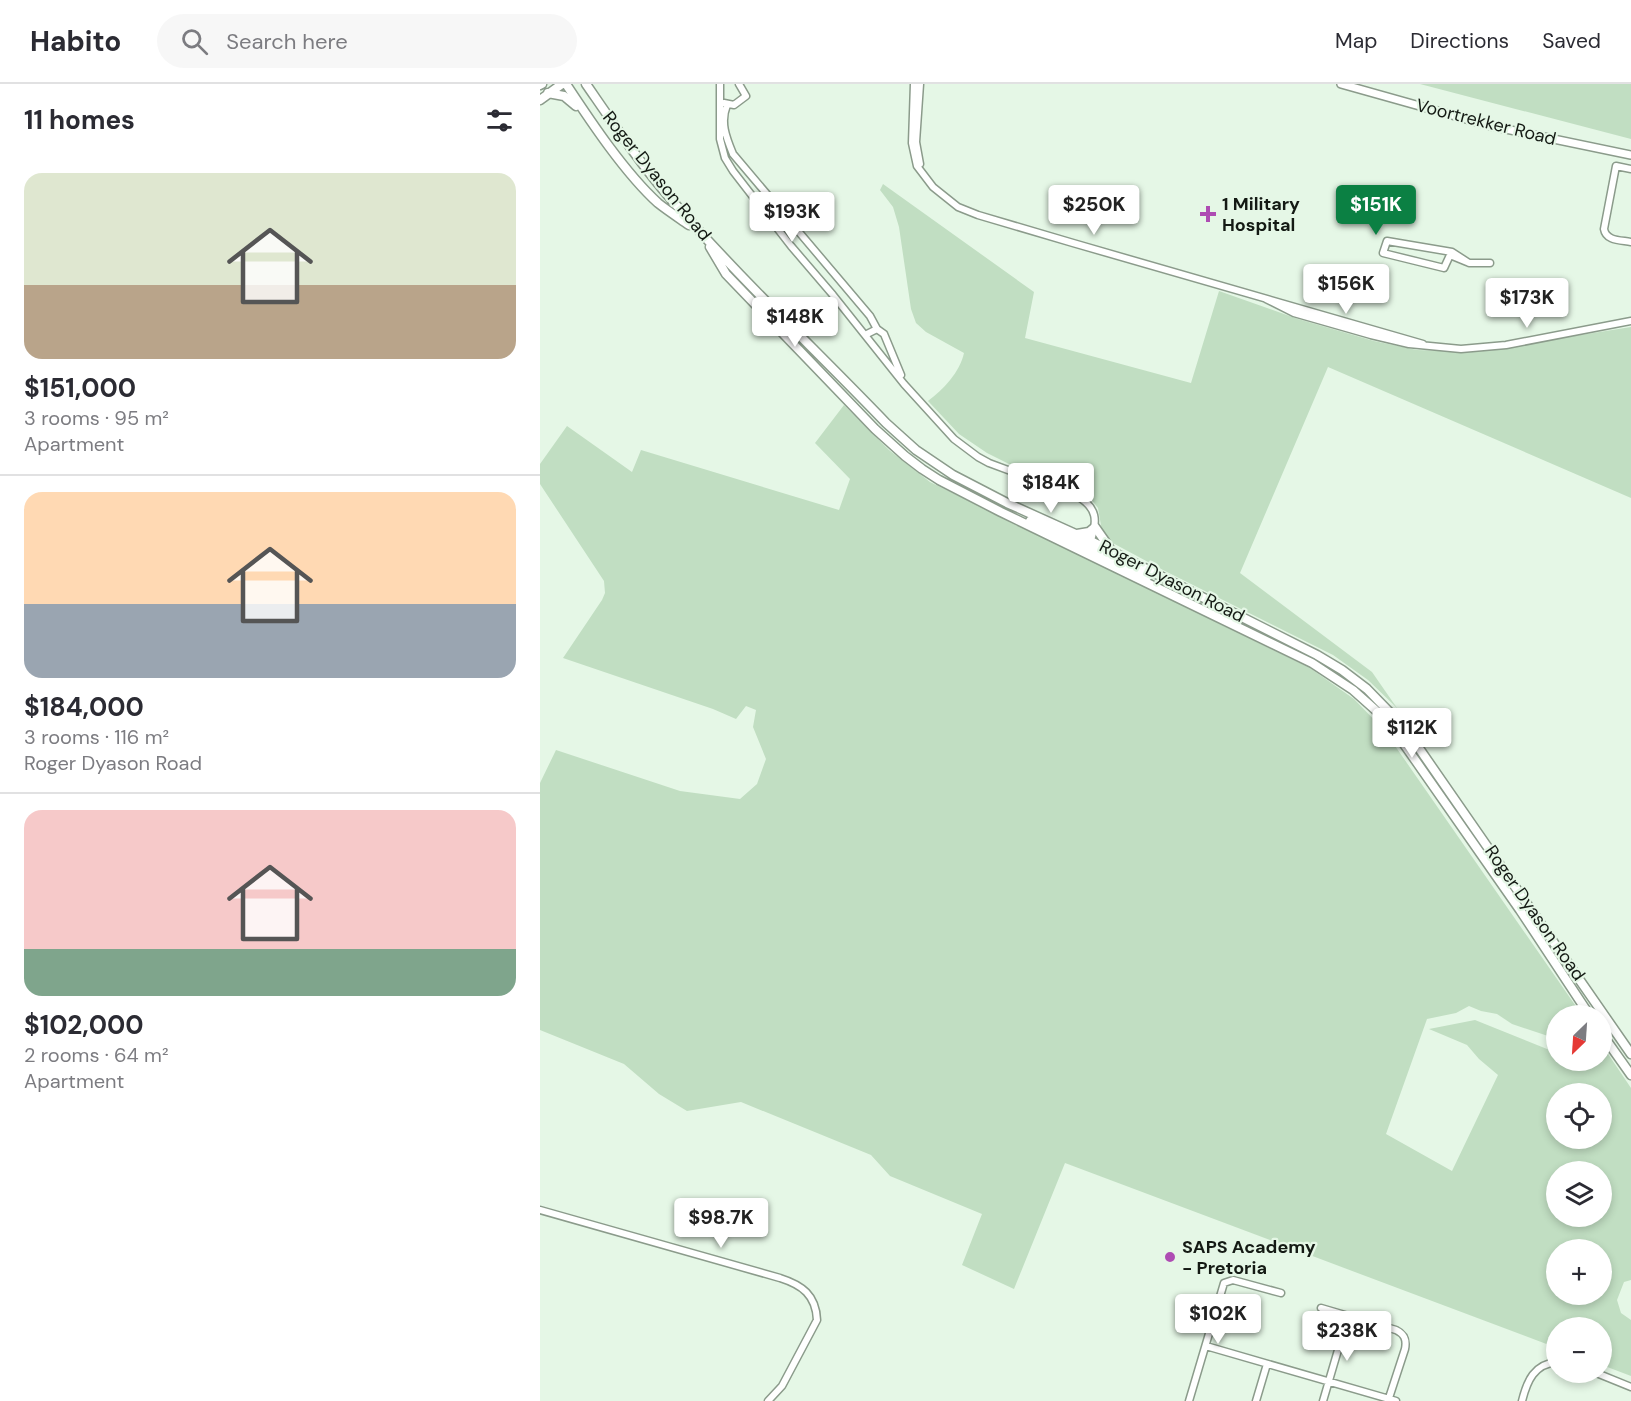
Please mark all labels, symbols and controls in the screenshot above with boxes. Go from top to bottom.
search box [157,14,577,68]
text: Habito [30,23,121,60]
icon: search [178,25,211,58]
text: Search here [226,27,348,56]
text: Map [1335,27,1377,55]
text: Directions [1410,27,1509,55]
text: Saved [1542,27,1601,55]
street label: Voortrekker Road [1413,93,1559,151]
text: 11 homes [24,103,135,137]
icon: filters [483,104,516,137]
street label: Roger Dyason Road [597,106,717,246]
pin: $250K [1052,185,1136,236]
pin: $151K [1334,185,1418,236]
text: $250K [1062,191,1126,217]
text: $151K [1350,191,1402,217]
pin: $193K [750,192,834,243]
place label: 1 Military Hospital [1222,192,1300,237]
text: $193K [763,198,821,224]
marker: 1 Military Hospital [1199,205,1217,223]
icon: home [216,212,324,320]
pin: $156K [1304,264,1388,315]
text: $156K [1317,270,1375,296]
pin: $173K [1485,278,1569,329]
text: $173K [1499,284,1555,310]
pin: $148K [753,297,837,348]
text: $148K [766,303,824,329]
text: $151,000 [24,371,136,405]
text: 3 rooms · 95 m² [24,405,169,431]
text: Apartment [24,431,124,457]
pin: $184K [1009,463,1093,514]
text: $184K [1022,469,1080,495]
icon: home [216,531,324,639]
street label: Roger Dyason Road [1095,534,1249,628]
text: $184,000 [24,690,144,724]
pin: $112K [1370,708,1454,759]
text: $112K [1386,714,1438,740]
text: 3 rooms · 116 m² [24,724,169,750]
text: Roger Dyason Road [24,750,202,776]
street label: Roger Dyason Road [1479,841,1591,985]
icon: home [216,849,324,957]
north arrow [1546,1005,1612,1071]
map controls [1546,1005,1612,1383]
text: $102,000 [24,1008,144,1042]
text: 2 rooms · 64 m² [24,1042,168,1068]
text: Apartment [24,1068,124,1094]
button: locate [1546,1083,1612,1149]
button: layers [1546,1161,1612,1227]
pin: $98.7K [672,1198,770,1249]
text: $98.7K [688,1204,754,1230]
place label: SAPS Academy - Pretoria [1182,1235,1316,1280]
button: + [1546,1239,1612,1305]
marker: SAPS Academy - Pretoria [1163,1250,1177,1264]
pin: $102K [1176,1294,1260,1345]
text: $102K [1189,1300,1247,1326]
pin: $238K [1305,1311,1389,1362]
text: $238K [1316,1317,1378,1343]
button: − [1546,1317,1612,1383]

